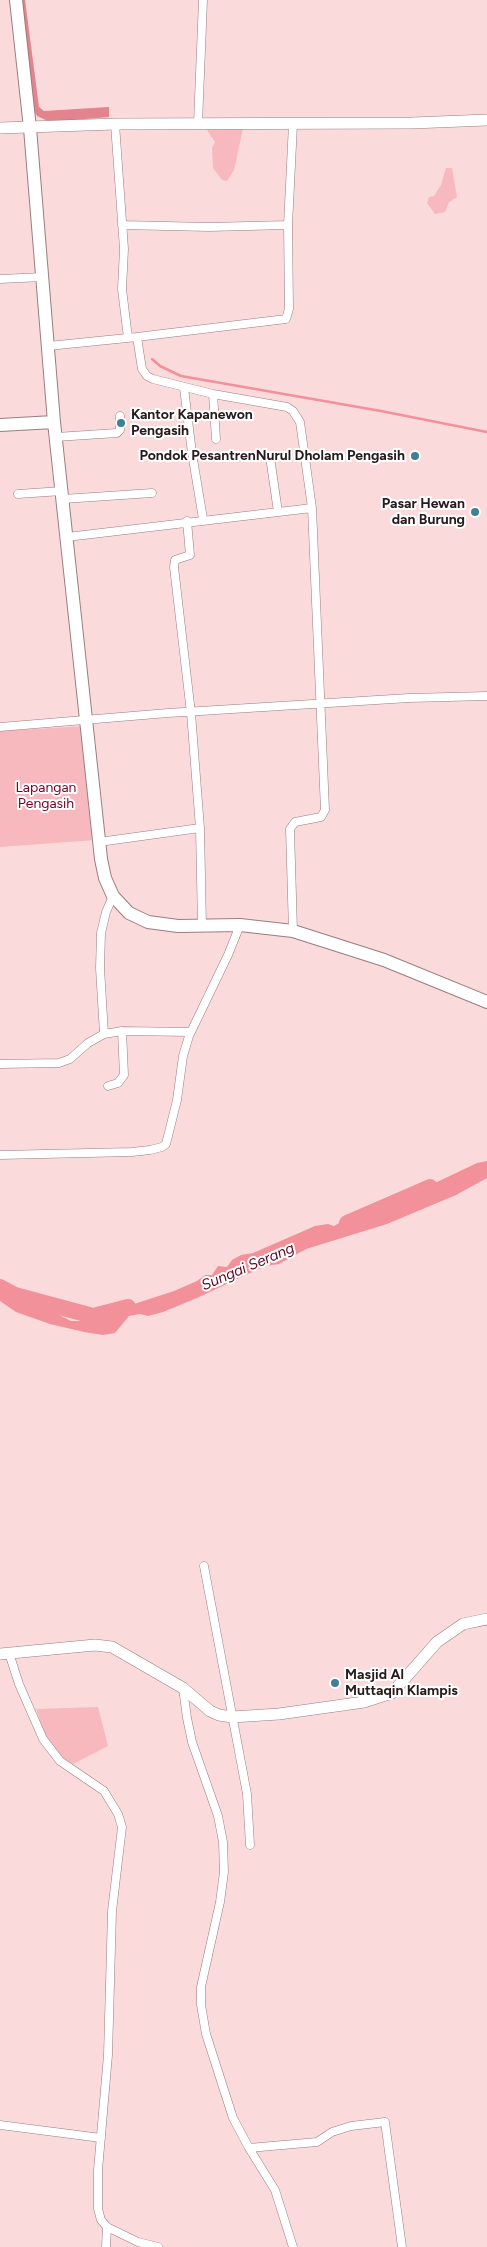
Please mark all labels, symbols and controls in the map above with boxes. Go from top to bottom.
place label: Kantor Kapanewon Pengasih [131,407,253,440]
marker: Kantor Kapanewon Pengasih [115,417,127,429]
place label: Pondok PesantrenNurul Dholam Pengasih [139,448,405,464]
marker: Pondok PesantrenNurul Dholam Pengasih [409,450,421,462]
place label: Pasar Hewan dan Burung [382,496,465,528]
marker: Pasar Hewan dan Burung [469,506,481,518]
park label: Lapangan Pengasih [16,780,76,812]
water label: Sungai Serang [199,1239,297,1295]
place label: Masjid Al Muttaqin Klampis [345,1667,458,1700]
marker: Masjid Al Muttaqin Klampis [329,1677,341,1689]

